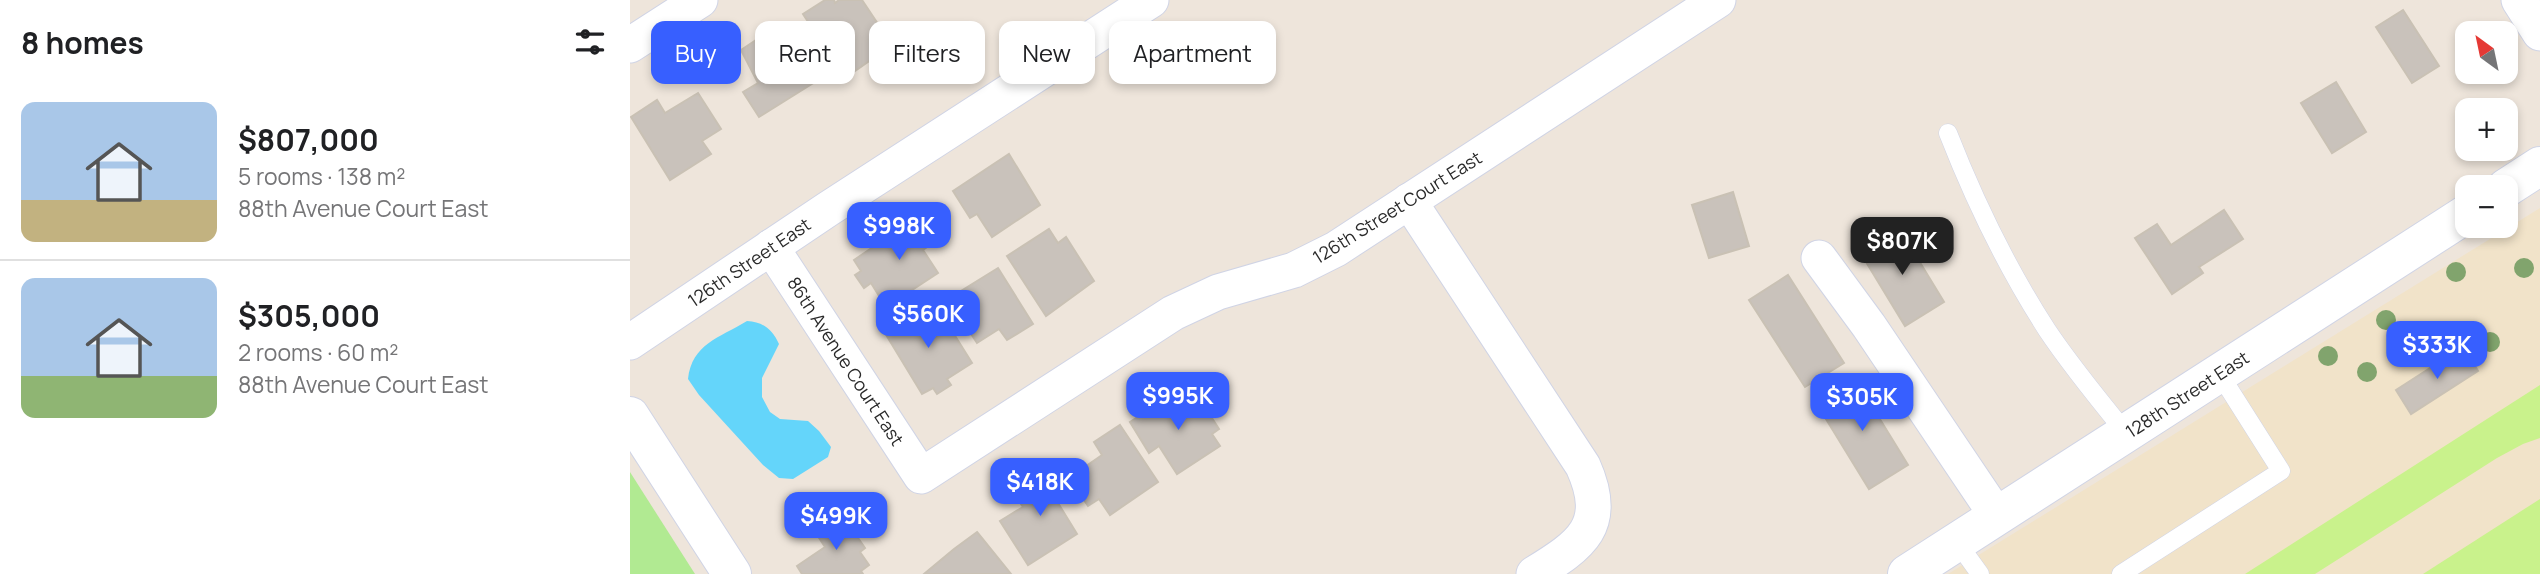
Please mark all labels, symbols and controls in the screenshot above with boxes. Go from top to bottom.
chip: Buy [651,21,741,84]
chip: Rent [755,21,855,84]
chip: Filters [869,21,985,84]
chip: New [999,21,1095,84]
chip: Apartment [1109,21,1276,84]
north arrow [2455,21,2518,84]
map controls [2455,21,2518,238]
text: 8 homes [21,22,144,63]
icon: filters [571,23,609,61]
button: + [2455,98,2518,161]
text: $807,000 [238,119,379,160]
icon: home [77,130,161,214]
street label: 126th Street Court East [1308,145,1486,269]
text: 5 rooms · 138 m² [238,160,405,192]
button: − [2455,175,2518,238]
text: 88th Avenue Court East [238,192,489,224]
pin: $998K [850,202,948,262]
text: $998K [863,209,935,241]
street label: 126th Street East [683,212,815,312]
pin: $807K [1853,218,1951,277]
text: $807K [1867,224,1937,256]
street label: 86th Avenue Court East [782,272,910,450]
pin: $560K [879,290,977,350]
text: $305,000 [238,295,380,336]
text: $560K [892,297,964,329]
icon: home [77,306,161,390]
pin: $333K [2388,322,2486,381]
text: $333K [2402,328,2472,360]
text: 2 rooms · 60 m² [238,336,399,368]
street label: 128th Street East [2121,345,2253,443]
text: 88th Avenue Court East [238,368,489,400]
pin: $995K [1129,372,1227,432]
pin: $305K [1813,374,1911,433]
text: $995K [1142,379,1214,411]
text: $305K [1826,380,1898,412]
pin: $418K [991,458,1089,518]
text: $418K [1006,465,1074,497]
pin: $499K [787,492,885,552]
text: $499K [800,499,872,531]

